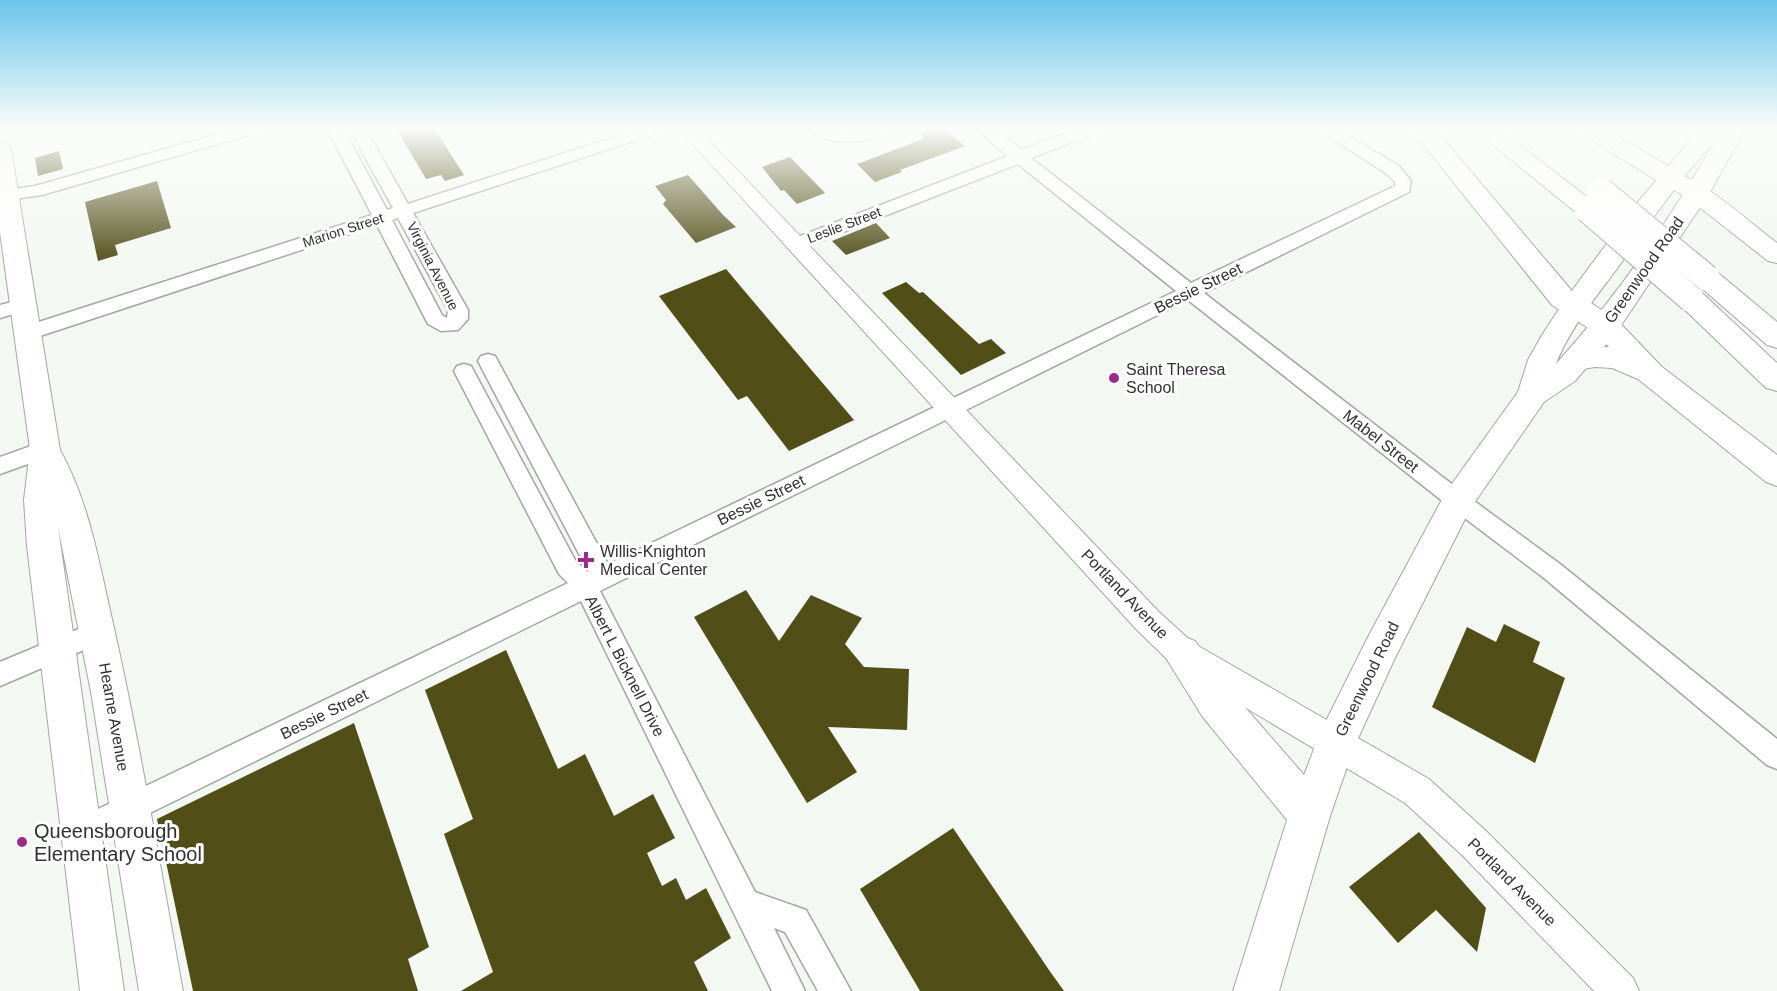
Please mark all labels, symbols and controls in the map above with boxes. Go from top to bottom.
street label: Leslie Street [805,204,883,246]
street label: Marion Street [301,209,386,251]
street label: Greenwood Road [1601,214,1687,326]
street label: Virginia Avenue [404,219,462,313]
street label: Bessie Street [1152,259,1245,316]
place label: Saint Theresa School [1126,361,1225,396]
marker: Saint Theresa School [1107,371,1121,385]
street label: Mabel Street [1340,406,1422,476]
street label: Bessie Street [715,471,808,528]
place label: Willis-Knighton Medical Center [600,543,708,578]
street label: Portland Avenue [1078,546,1172,642]
marker: Willis-Knighton Medical Center [577,551,595,569]
street label: Albert L Bicknell Drive [582,593,668,739]
street label: Greenwood Road [1332,619,1402,739]
street label: Hearne Avenue [96,661,132,773]
street label: Bessie Street [278,685,371,742]
place label: Queensborough Elementary School [34,820,202,865]
marker: Queensborough Elementary School [15,835,29,849]
street label: Portland Avenue [1465,835,1559,929]

